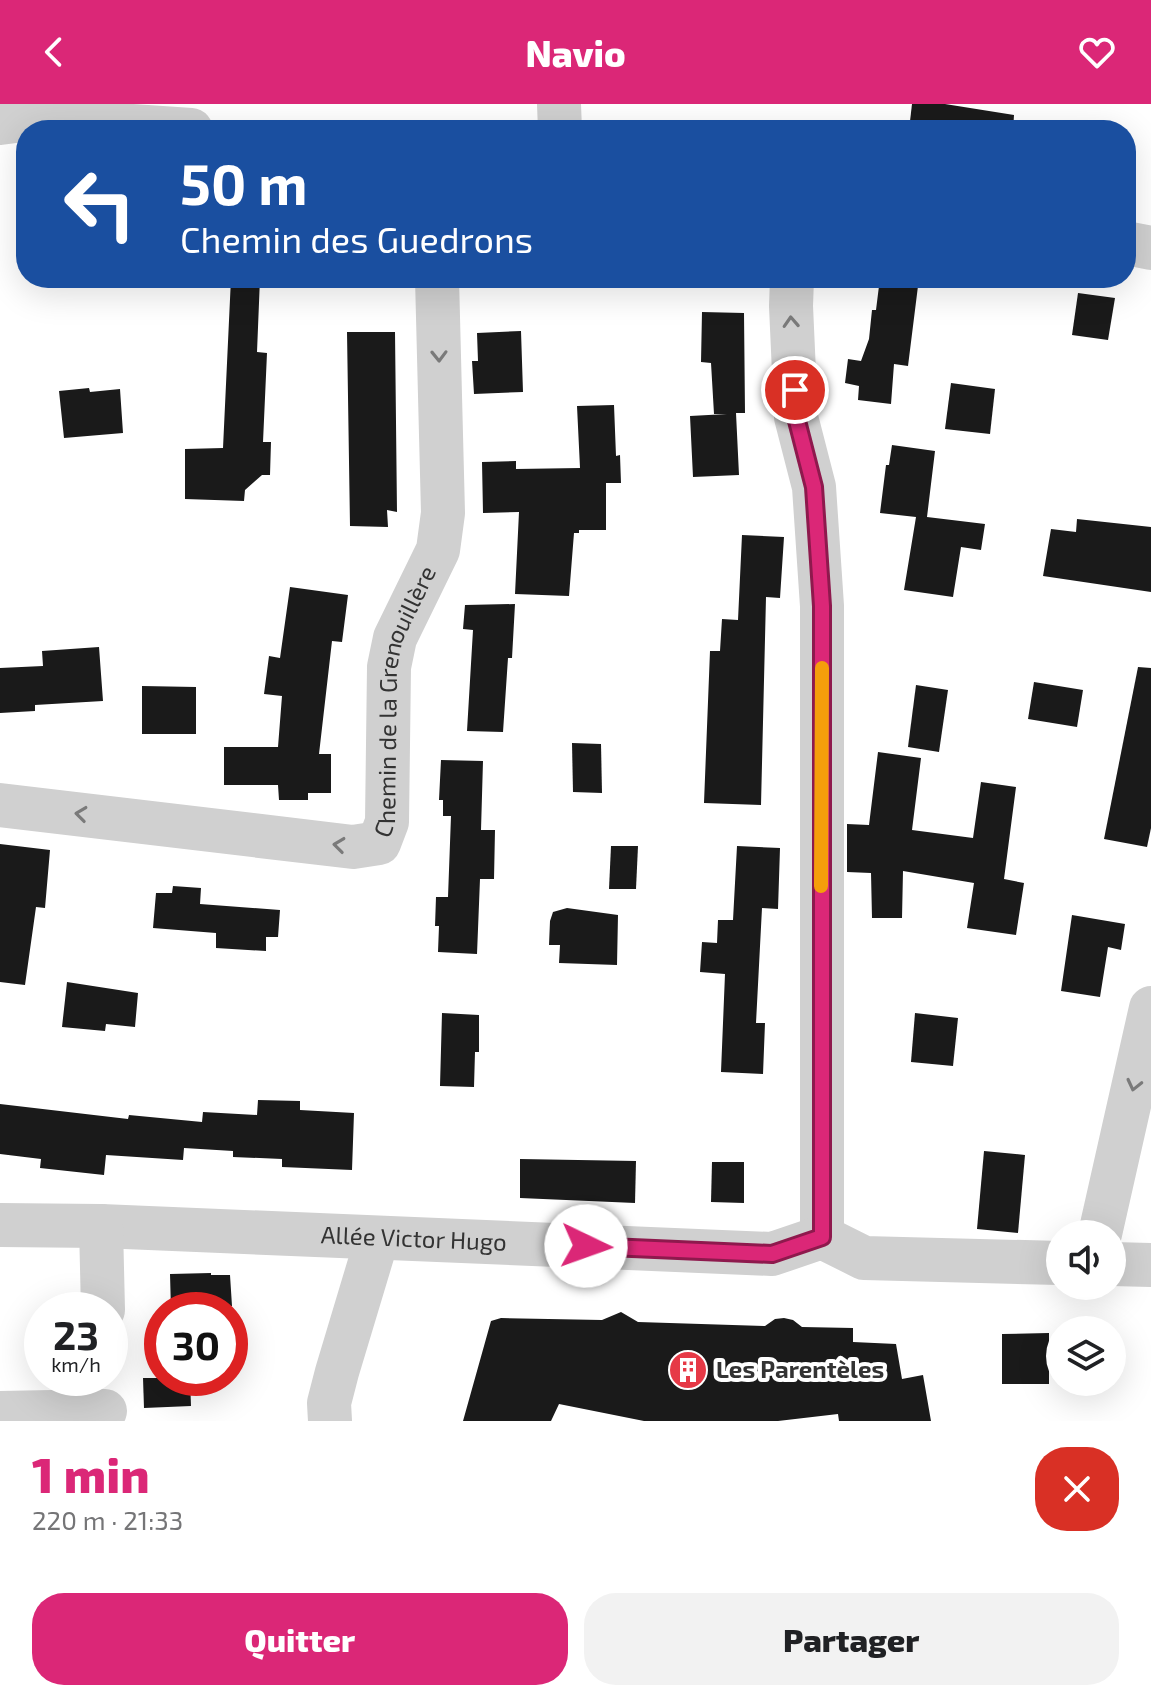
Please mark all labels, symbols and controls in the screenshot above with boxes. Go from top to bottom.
icon: back [32,30,76,74]
icon: heart [1075,30,1119,74]
text: Navio [525,31,626,74]
text: 50 m [180,149,308,216]
icon: left [48,152,152,256]
text: Chemin des Guedrons [180,217,533,260]
one-way arrow [783,315,800,328]
one-way arrow [430,350,448,363]
pin [761,356,829,424]
icon: arrive [773,368,817,412]
street label: Chemin de la Grenouillère [367,561,441,841]
one-way arrow [74,806,87,823]
one-way arrow [332,837,345,854]
one-way arrow [1126,1077,1143,1091]
position arrow [544,1204,628,1288]
street label: Allée Victor Hugo [320,1219,507,1256]
map controls [1046,1220,1126,1396]
button: sound [1046,1220,1126,1300]
speed limit sign: 30 [144,1292,248,1396]
text: 23 [53,1310,99,1358]
button: layers [1046,1316,1126,1396]
building icon: Les Parentèles [667,1349,709,1391]
text: km/h [51,1352,101,1376]
place label: Les Parentèles [716,1354,884,1383]
text: 1 min [32,1445,150,1503]
button: close [1035,1447,1119,1531]
text: 220 m · 21:33 [32,1504,183,1535]
button: Quitter [32,1593,568,1685]
button: Partager [584,1593,1119,1685]

